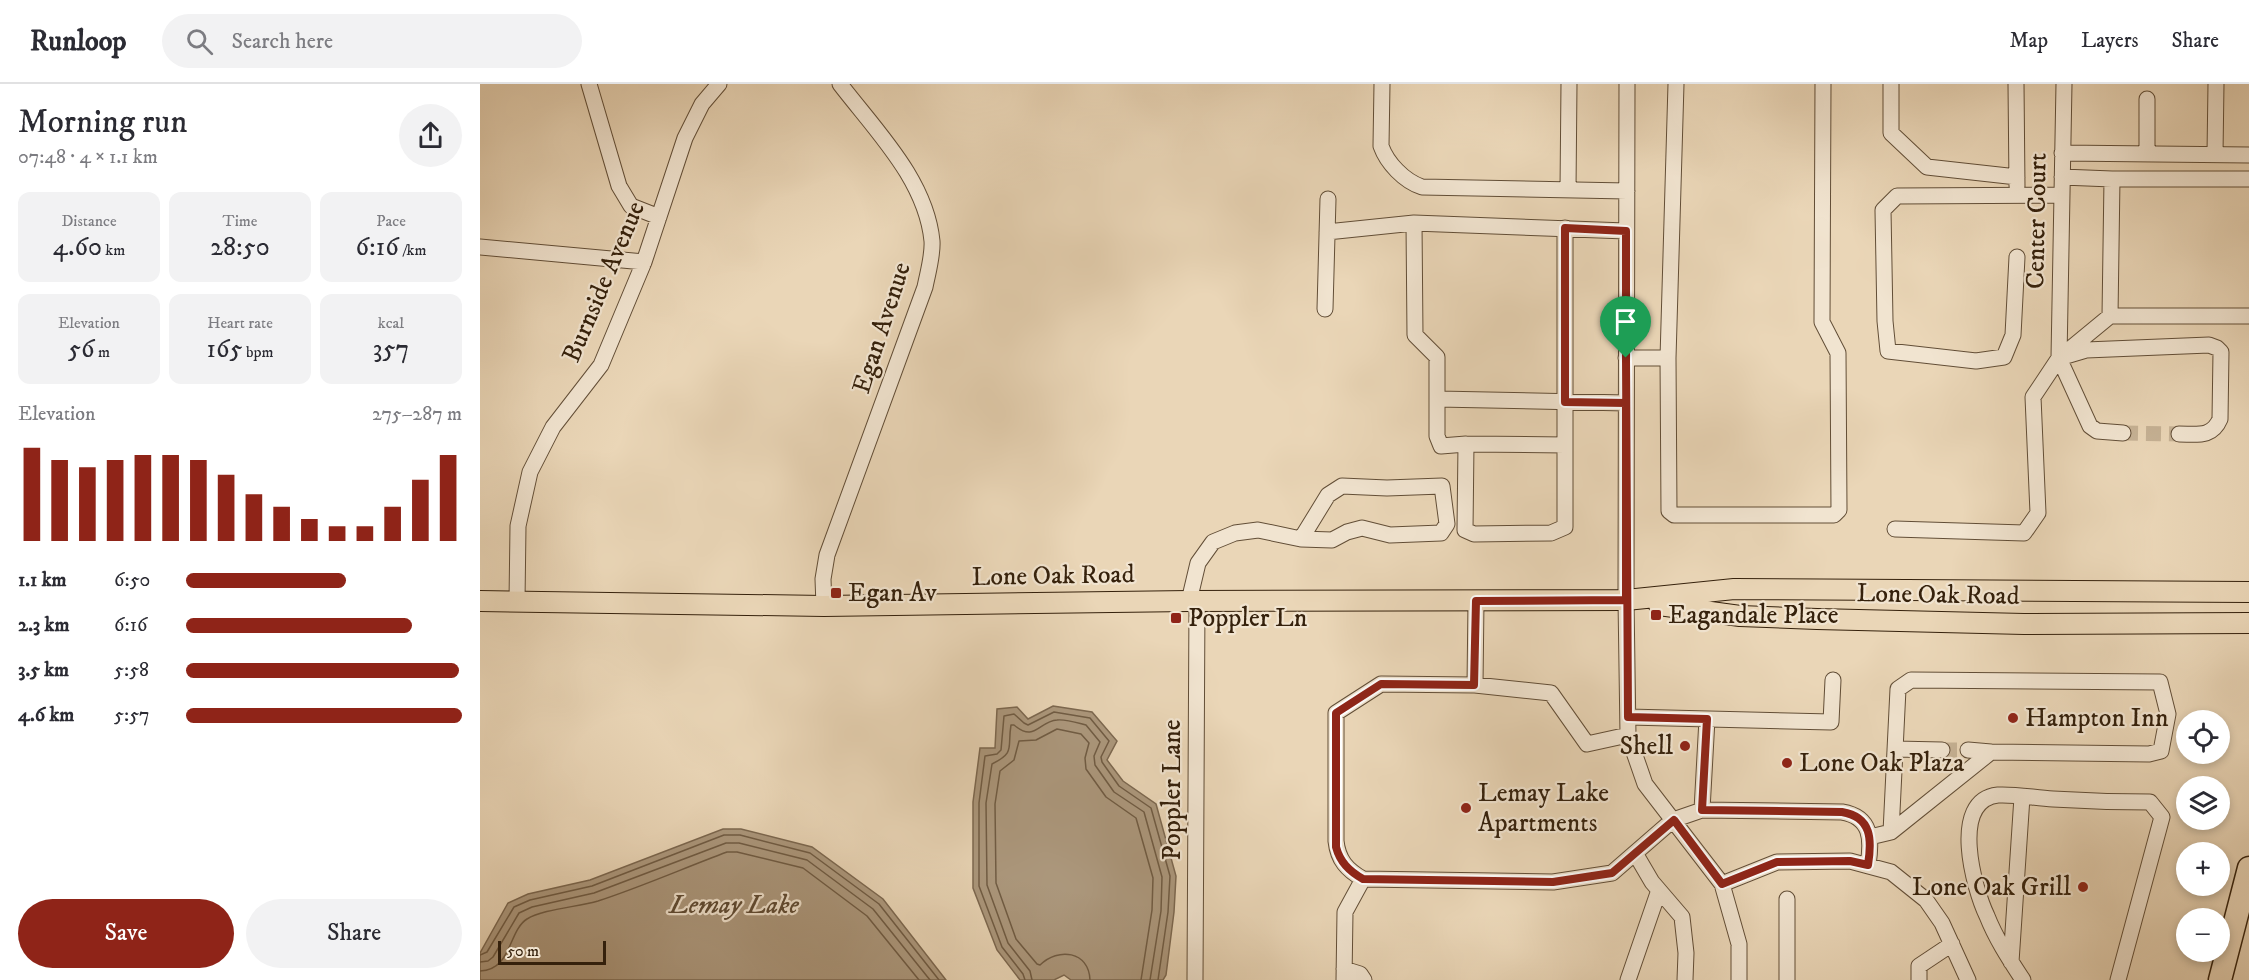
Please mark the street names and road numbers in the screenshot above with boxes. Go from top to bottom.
street label: Center Court [2019,153,2055,289]
street label: Burnside Avenue [555,196,653,368]
street label: Egan Avenue [845,258,919,398]
street label: Lone Oak Road [971,558,1135,594]
street label: Lone Oak Road [1856,577,2020,613]
street label: Poppler Lane [1156,719,1189,861]

